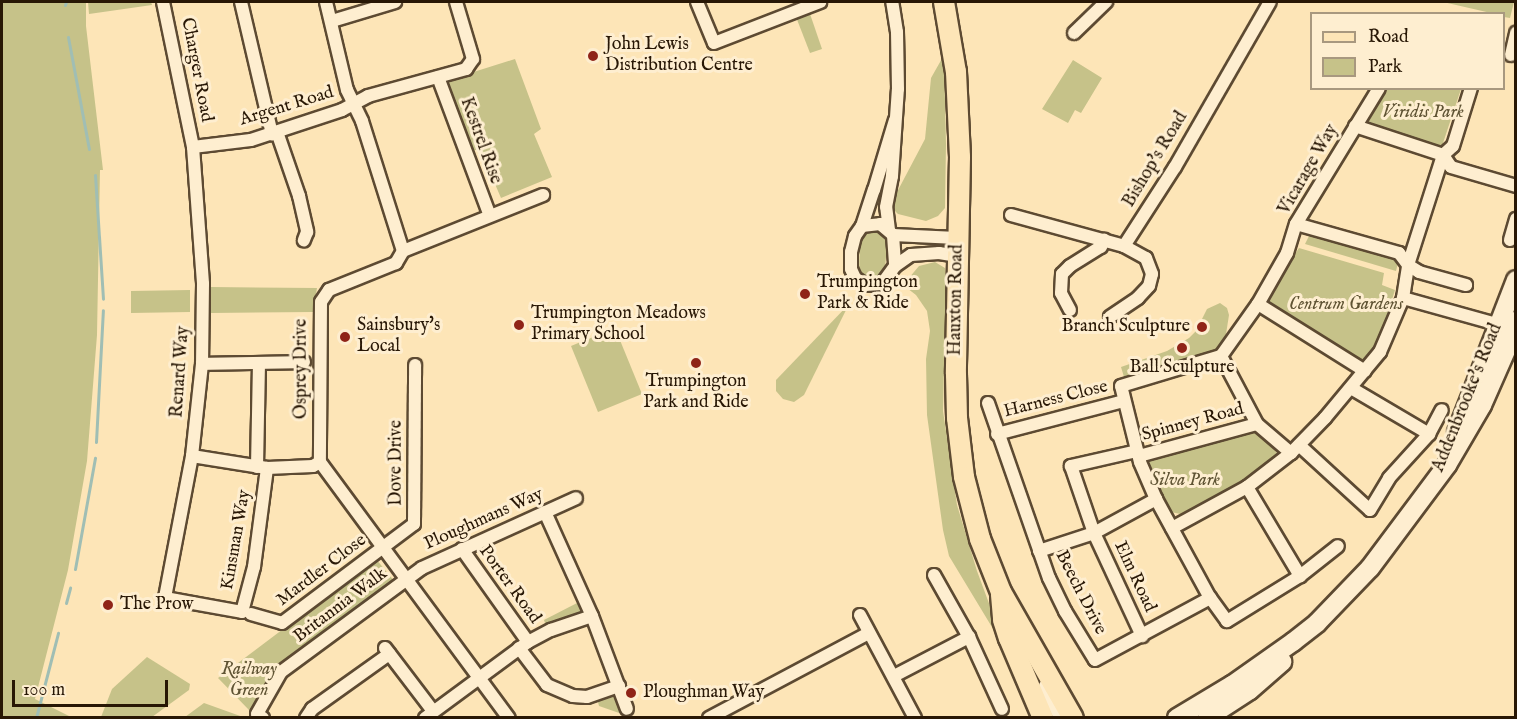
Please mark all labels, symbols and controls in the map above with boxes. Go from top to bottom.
legend [1310,12,1505,90]
street label: Charger Road [175,16,217,124]
text: Road [1368,26,1409,49]
place label: John Lewis Distribution Centre [605,35,753,78]
marker: John Lewis Distribution Centre [586,49,600,63]
text: Park [1368,56,1402,79]
street label: Argent Road [237,82,337,132]
street label: Kestrel Rise [454,95,506,187]
park label: Viridis Park [1382,102,1464,124]
street label: Bishop's Road [1119,108,1193,212]
street label: Vicarage Way [1274,121,1344,219]
street label: Hauxton Road [945,244,969,356]
place label: Trumpington Park & Ride [817,273,918,316]
marker: Trumpington Park & Ride [798,287,812,301]
park label: Centrum Gardens [1289,294,1403,316]
place label: Trumpington Meadows Primary School [531,304,706,346]
place label: Sainsbury's Local [357,316,440,358]
place label: Branch Sculpture [1062,316,1190,338]
marker: Trumpington Meadows Primary School [512,318,526,332]
street label: Osprey Drive [291,319,313,419]
marker: Branch Sculpture [1195,320,1209,334]
street label: Addenbrooke's Road [1428,321,1508,475]
street label: Renard Way [167,325,195,419]
marker: Sainsbury's Local [338,330,352,344]
marker: Ball Sculpture [1175,341,1189,355]
marker: Trumpington Park and Ride [689,356,703,370]
place label: Ball Sculpture [1130,357,1234,379]
place label: Trumpington Park and Ride [643,372,749,415]
street label: Harness Close [1002,377,1110,423]
street label: Spinney Road [1140,399,1246,447]
street label: Dove Drive [386,420,408,506]
park label: Silva Park [1150,470,1220,492]
street label: Ploughmans Way [421,484,547,556]
street label: Kinsman Way [218,488,256,592]
street label: Mardler Close [273,530,371,612]
street label: Elm Road [1108,538,1160,616]
street label: Porter Road [473,541,545,629]
street label: Beech Drive [1050,547,1110,639]
street label: Britannia Walk [290,564,392,648]
place label: The Prow [120,594,193,616]
marker: The Prow [101,598,115,612]
park label: Railway Green [221,660,277,702]
scale bar [15,668,171,706]
text: 100 m [23,679,65,702]
place label: Ploughman Way [643,682,764,704]
marker: Ploughman Way [624,686,638,700]

